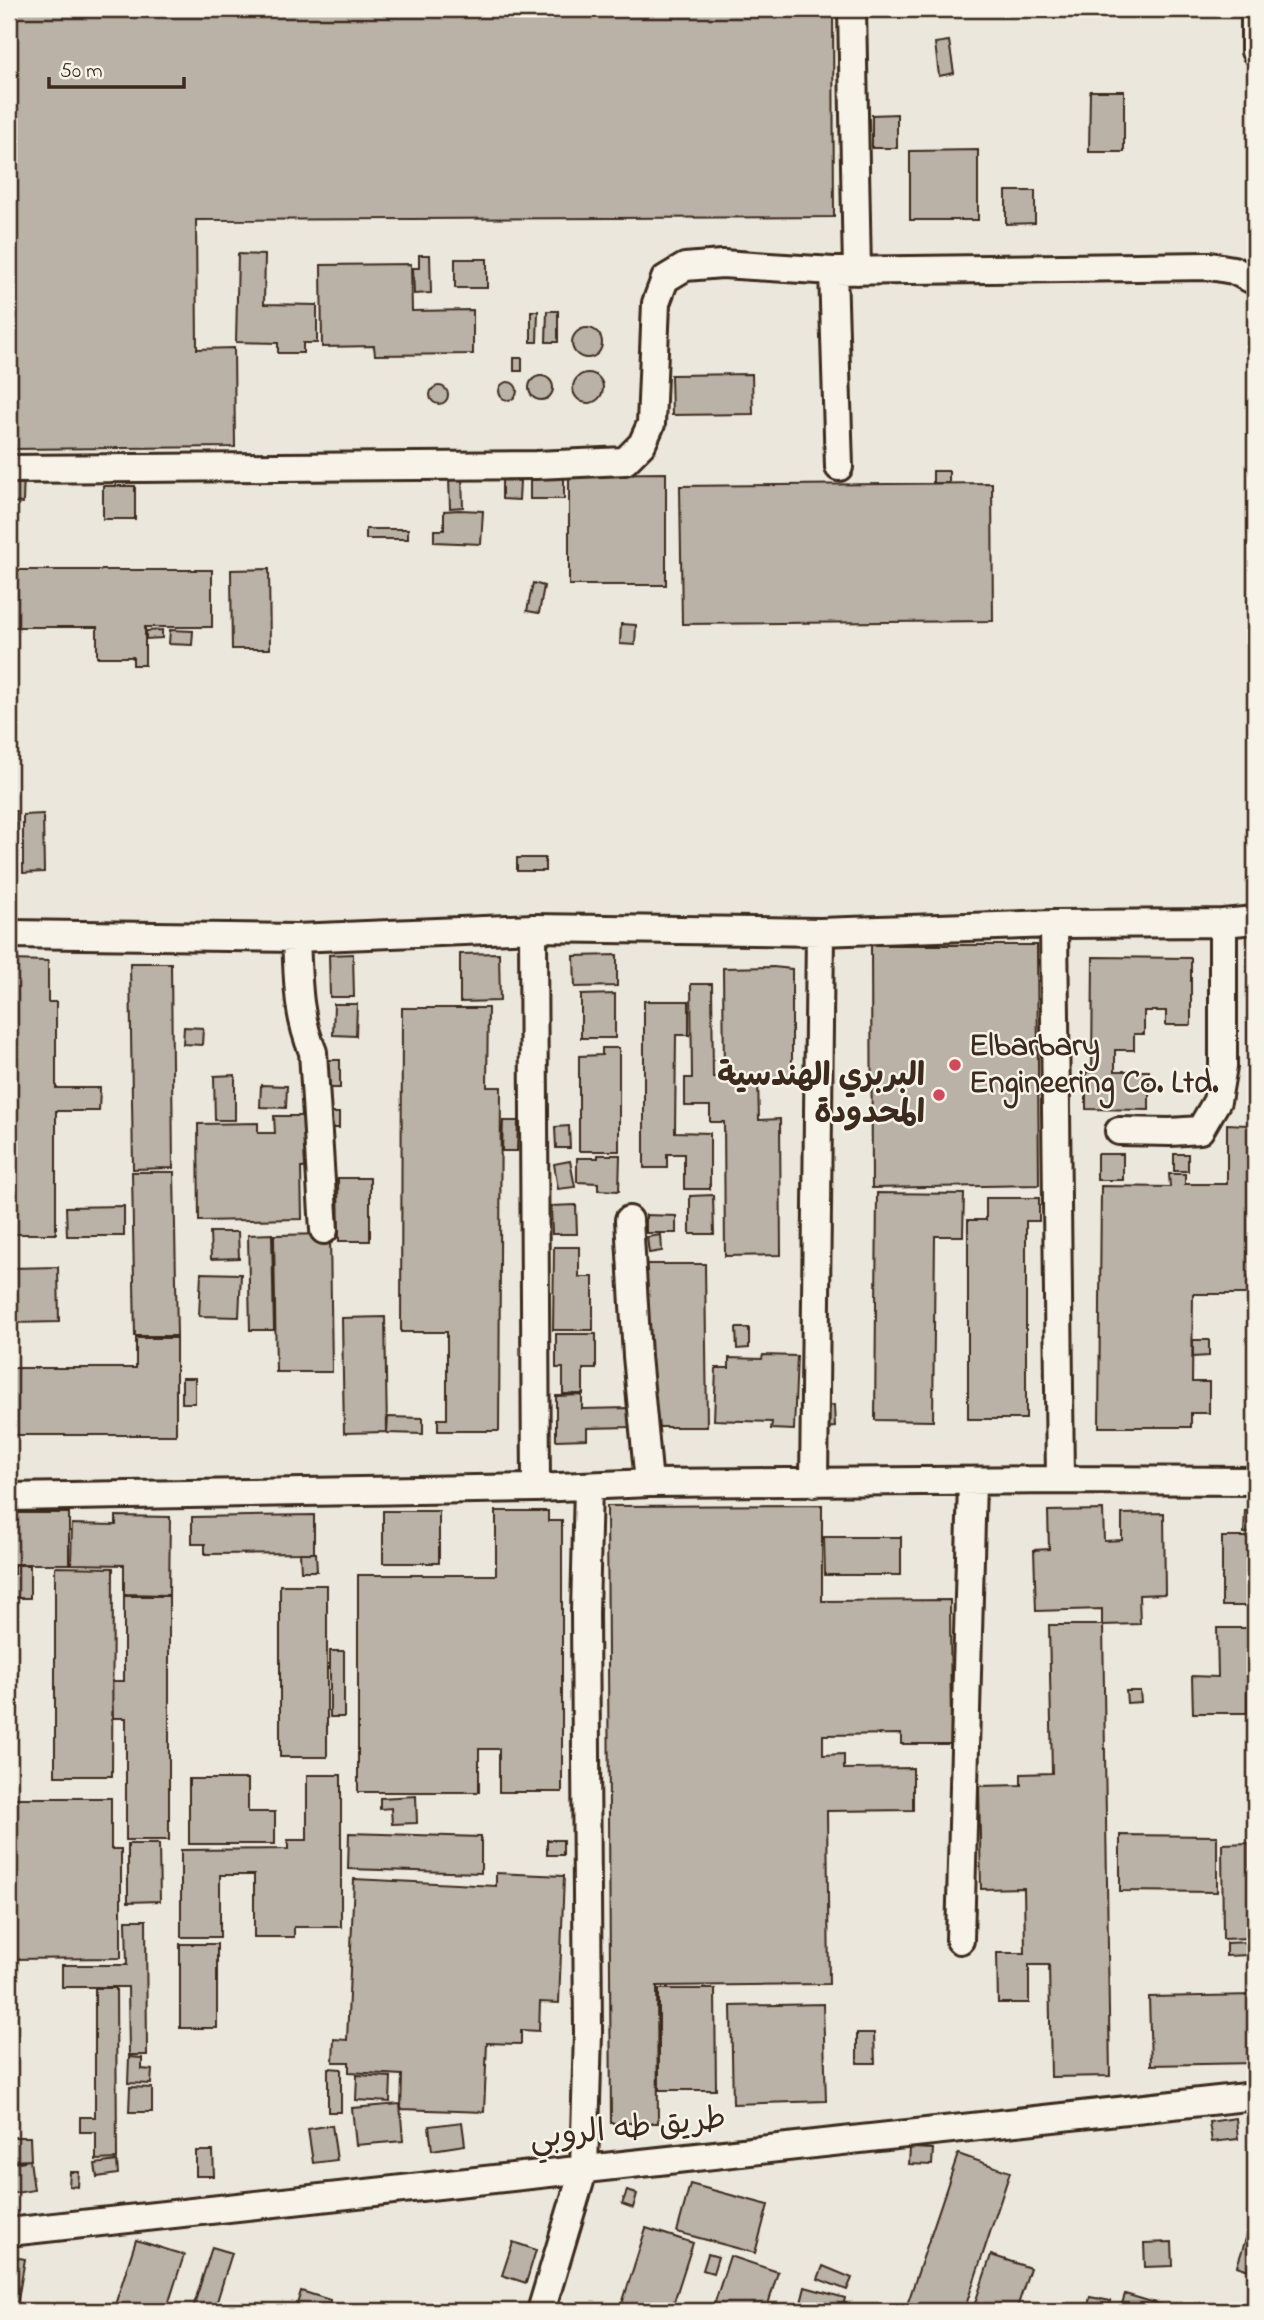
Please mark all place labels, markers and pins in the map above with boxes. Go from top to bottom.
place label: Elbarbary Engineering Co. Ltd. [969,1024,1219,1109]
place label: البربري الهندسية المحدودة [717,1054,925,1138]
marker: Elbarbary Engineering Co. Ltd. [947,1057,963,1073]
marker: البربري الهندسية المحدودة [931,1087,947,1103]

